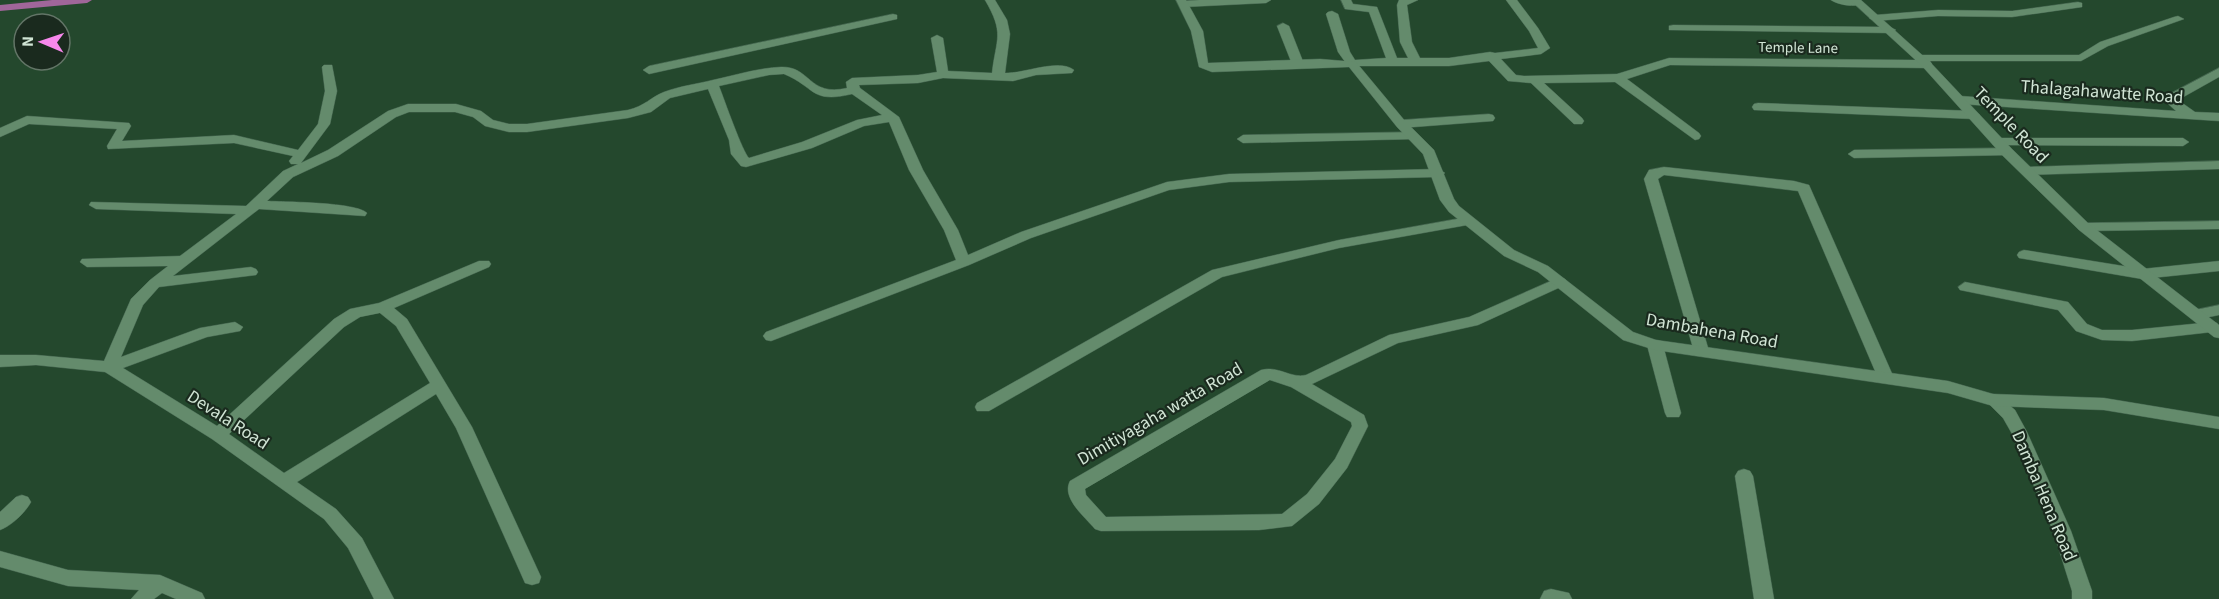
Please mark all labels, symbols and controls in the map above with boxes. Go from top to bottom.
north arrow [12,12,72,72]
text: N [17,36,39,47]
street label: Temple Lane [1758,37,1838,59]
street label: Thalagahawatte Road [2020,74,2184,110]
street label: Temple Road [1968,81,2054,169]
street label: Dambahena Road [1644,307,1780,355]
street label: Dimitiyagaha watta Road [1073,356,1247,472]
street label: Devala Road [182,384,274,456]
street label: Damba Hena Road [2005,427,2083,565]

